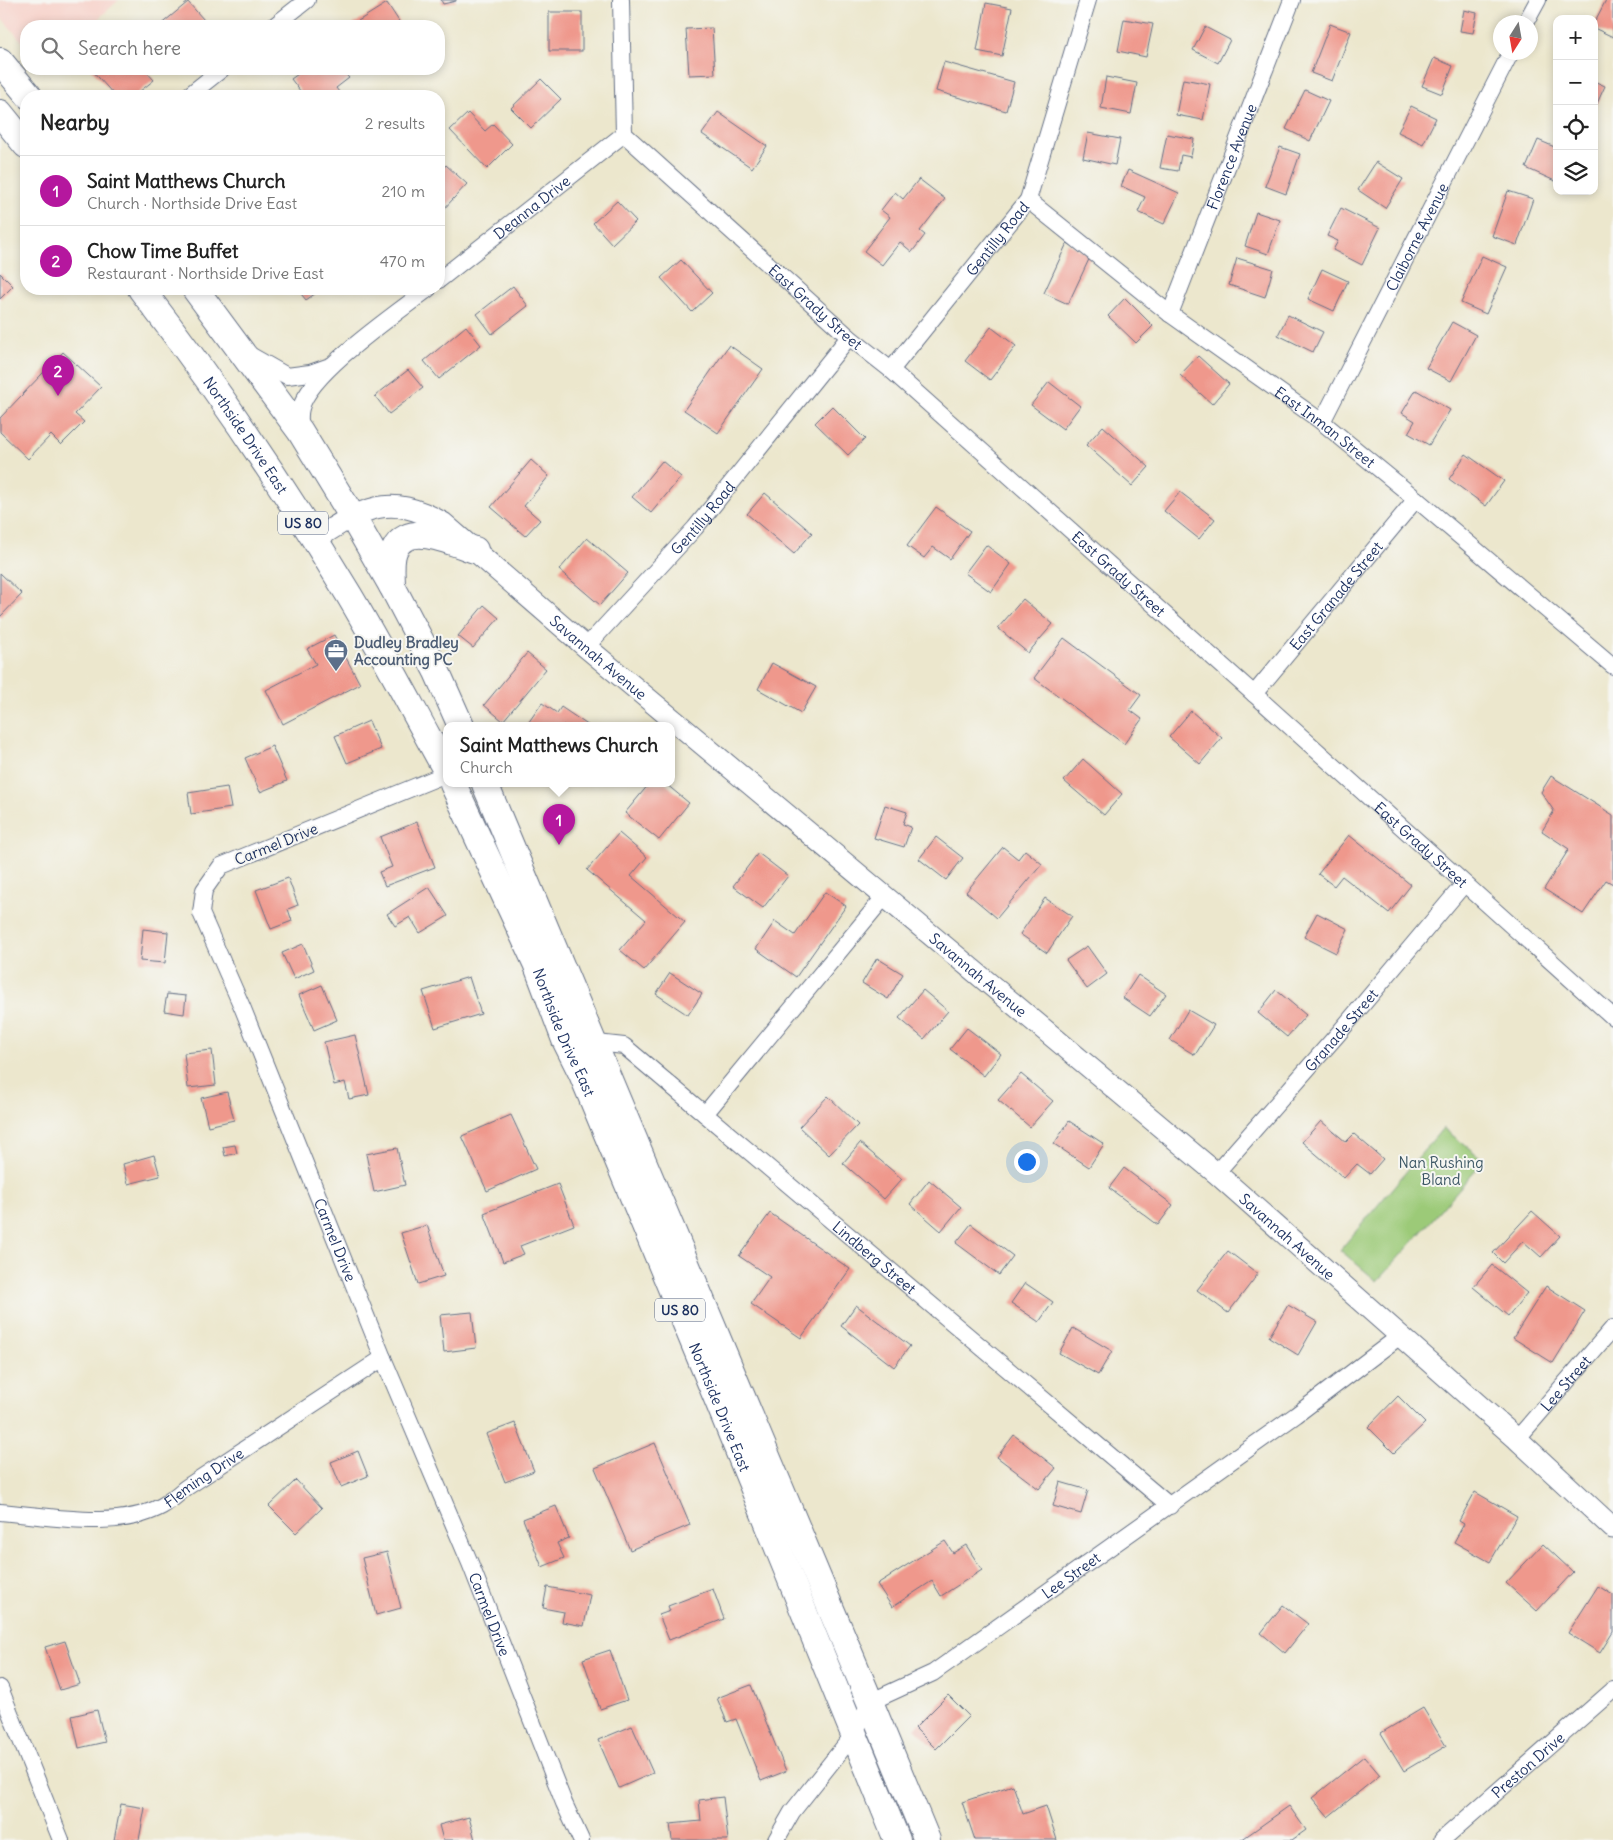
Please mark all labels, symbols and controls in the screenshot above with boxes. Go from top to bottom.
north arrow [1493,15,1538,60]
map controls [1553,15,1598,195]
button: + [1553,15,1598,60]
search box [20,20,445,75]
icon: search [38,34,66,62]
text: Search here [78,36,181,60]
button: − [1553,60,1598,105]
street label: Florence Avenue [1202,101,1260,212]
button: locate [1553,105,1598,150]
text: Nearby [40,109,110,136]
text: 2 results [365,113,425,133]
button: layers [1553,150,1598,195]
text: Saint Matthews Church [87,169,285,193]
street label: Deanna Drive [489,171,574,243]
street label: Claiborne Avenue [1381,180,1452,294]
text: 1 [53,181,59,201]
text: 210 m [382,181,425,201]
text: Church · Northside Drive East [87,193,297,213]
street label: Gentilly Road [961,197,1033,279]
text: Chow Time Buffet [87,239,238,263]
text: 2 [52,251,60,271]
text: 470 m [380,251,425,271]
street label: East Grady Street [765,260,866,353]
text: Restaurant · Northside Drive East [87,263,324,283]
pin: 2 [42,355,74,396]
street label: Northside Drive East [200,373,292,497]
street label: East Inman Street [1271,382,1379,471]
street label: Gentilly Road [666,477,739,558]
road number: US 80 [278,512,328,534]
street label: East Grady Street [1068,527,1170,620]
street label: East Granade Street [1285,537,1386,654]
street label: Savannah Avenue [546,611,651,703]
place label: Dudley Bradley Accounting PC [354,633,459,670]
office icon: Dudley Bradley Accounting PC [323,638,349,672]
popup [443,722,675,787]
text: Saint Matthews Church [460,733,658,757]
text: Church [460,757,513,777]
street label: East Grady Street [1371,798,1472,891]
pin: 1 [543,804,575,845]
street label: Carmel Drive [232,819,320,869]
street label: Savannah Avenue [926,928,1031,1021]
street label: Northside Drive East [529,965,600,1099]
street label: Granade Street [1300,985,1382,1075]
your location [1014,1149,1040,1175]
park label: Nan Rushing Bland [1398,1153,1484,1189]
street label: Savannah Avenue [1236,1189,1339,1283]
street label: Carmel Drive [310,1195,361,1284]
street label: Lindberg Street [829,1217,920,1298]
road number: US 80 [655,1298,705,1322]
street label: Northside Drive East [685,1340,755,1474]
street label: Lee Street [1536,1351,1595,1415]
street label: Fleming Drive [160,1443,247,1512]
street label: Lee Street [1038,1548,1104,1602]
street label: Carmel Drive [465,1570,515,1659]
street label: Preston Drive [1487,1728,1568,1802]

